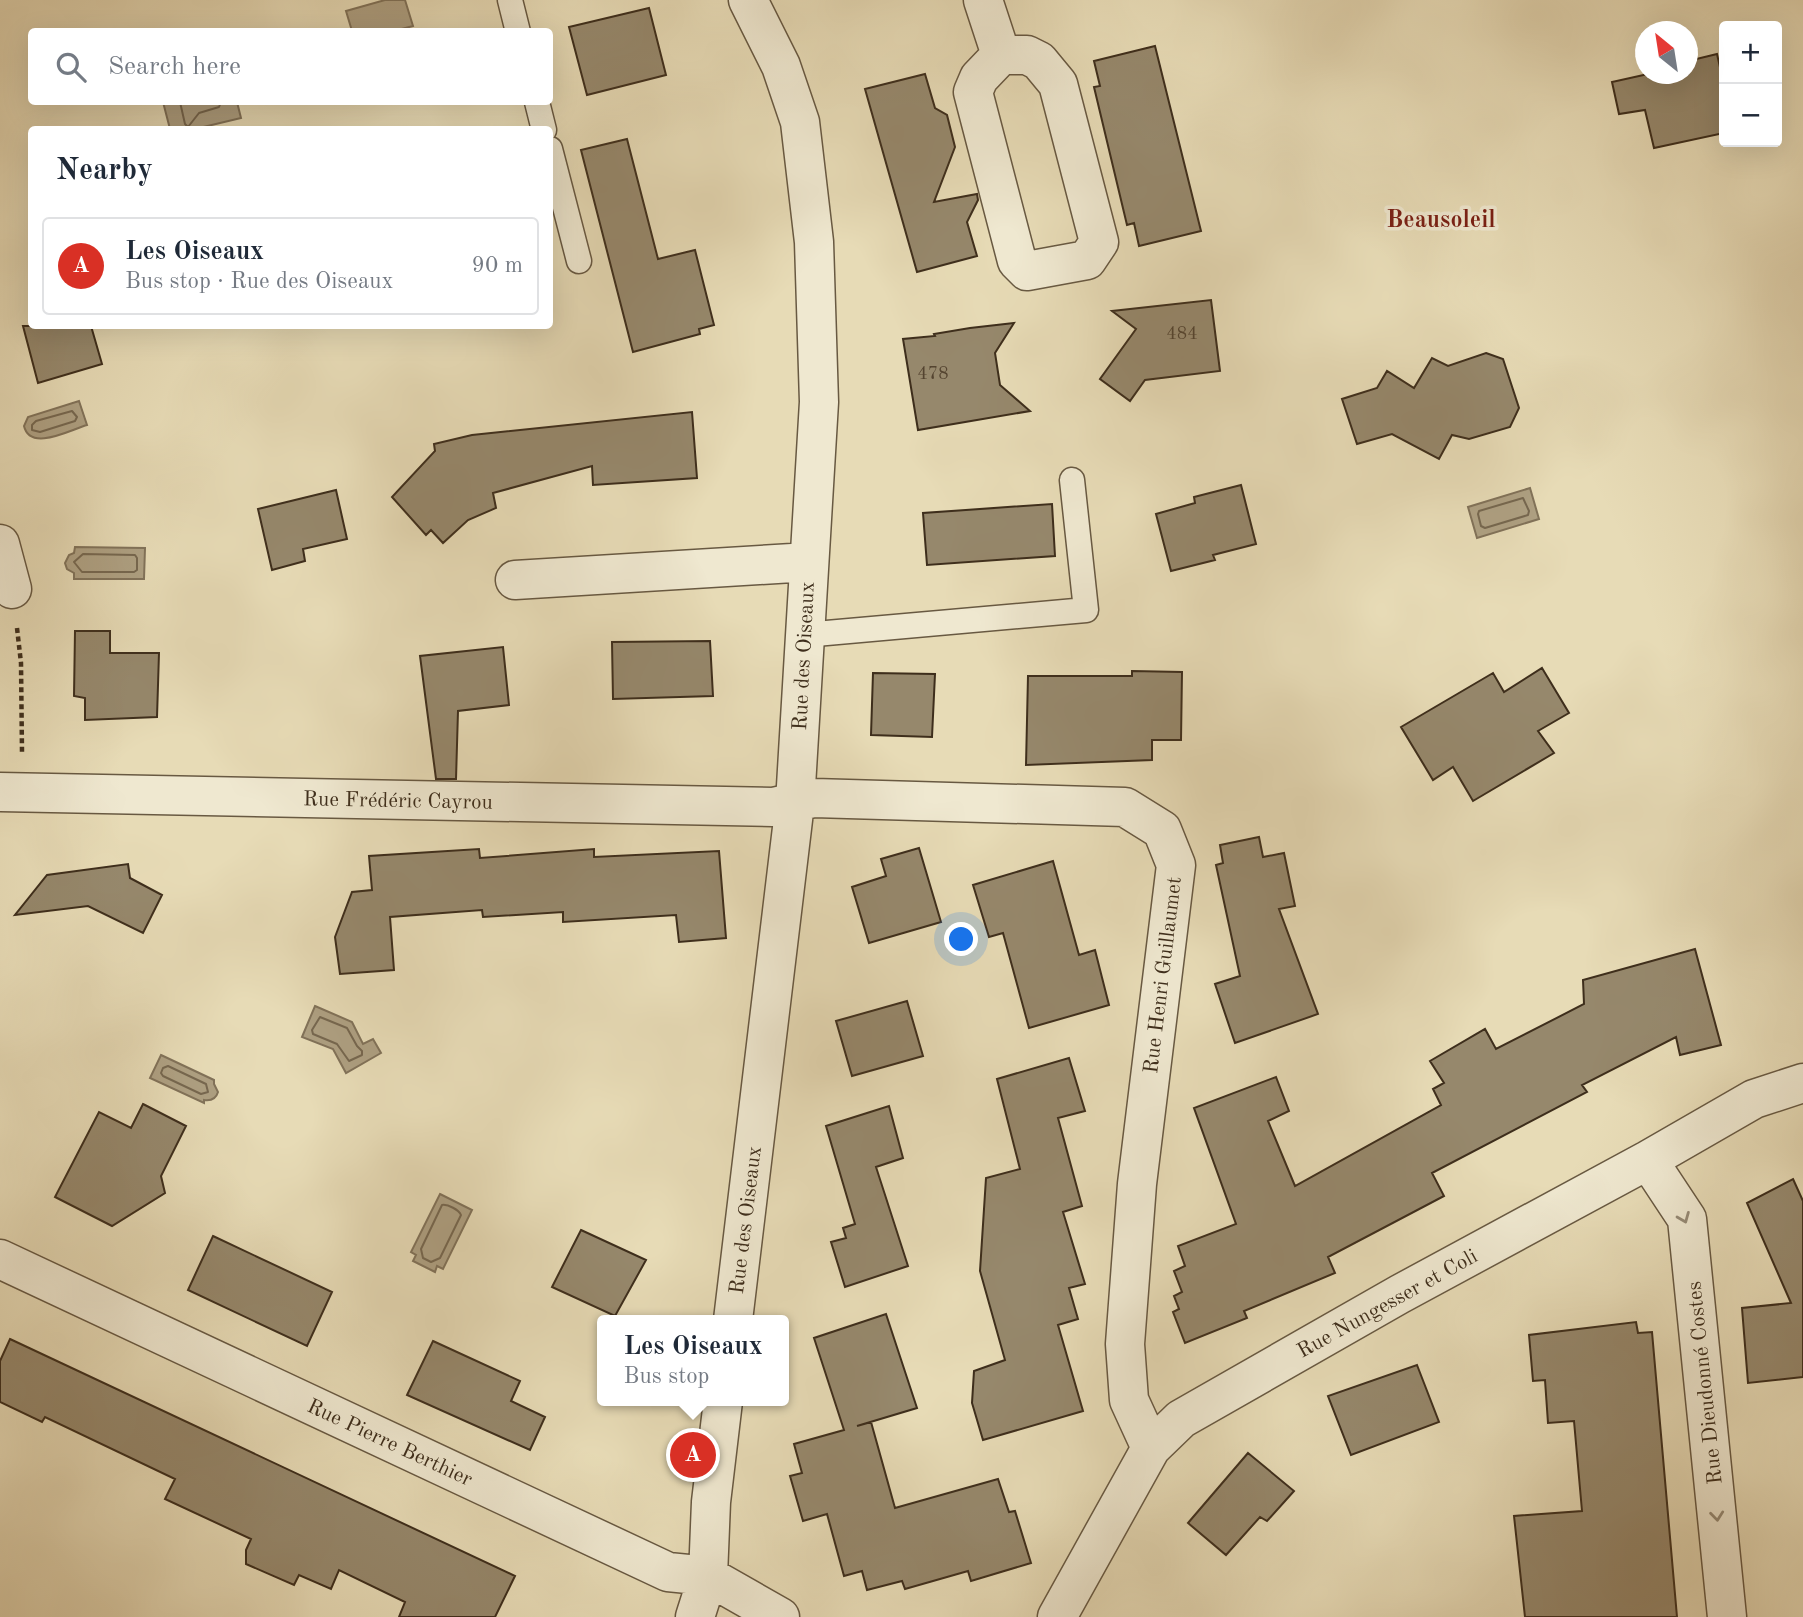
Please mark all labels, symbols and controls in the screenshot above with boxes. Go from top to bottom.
north arrow [1635,21,1698,84]
map controls [1719,21,1782,147]
button: + [1719,21,1782,84]
search box [28,28,553,105]
icon: search [52,48,90,86]
text: Search here [108,54,241,80]
button: − [1719,84,1782,147]
text: Nearby [56,156,153,186]
district label: Beausoleil [1386,209,1496,233]
text: Les Oiseaux [125,239,264,265]
text: A [72,254,90,277]
text: 90 m [472,254,523,277]
text: Bus stop · Rue des Oiseaux [125,270,394,293]
house number: 484 [1166,325,1198,343]
house number: 478 [917,365,949,383]
street label: Rue des Oiseaux [790,581,819,731]
street label: Rue Frédéric Cayrou [303,789,493,814]
street label: Rue Henri Guillaumet [1141,876,1186,1075]
your location [944,922,978,956]
street label: Rue des Oiseaux [727,1145,766,1295]
one-way arrow [1676,1211,1690,1224]
street label: Rue Nungesser et Coli [1294,1246,1481,1363]
street label: Rue Dieudonné Costes [1684,1280,1727,1485]
popup [597,1315,789,1406]
text: Les Oiseaux [624,1334,762,1360]
text: Bus stop [624,1365,710,1388]
street label: Rue Pierre Berthier [304,1396,476,1491]
pin: A [670,1429,716,1481]
one-way arrow [1709,1511,1724,1522]

